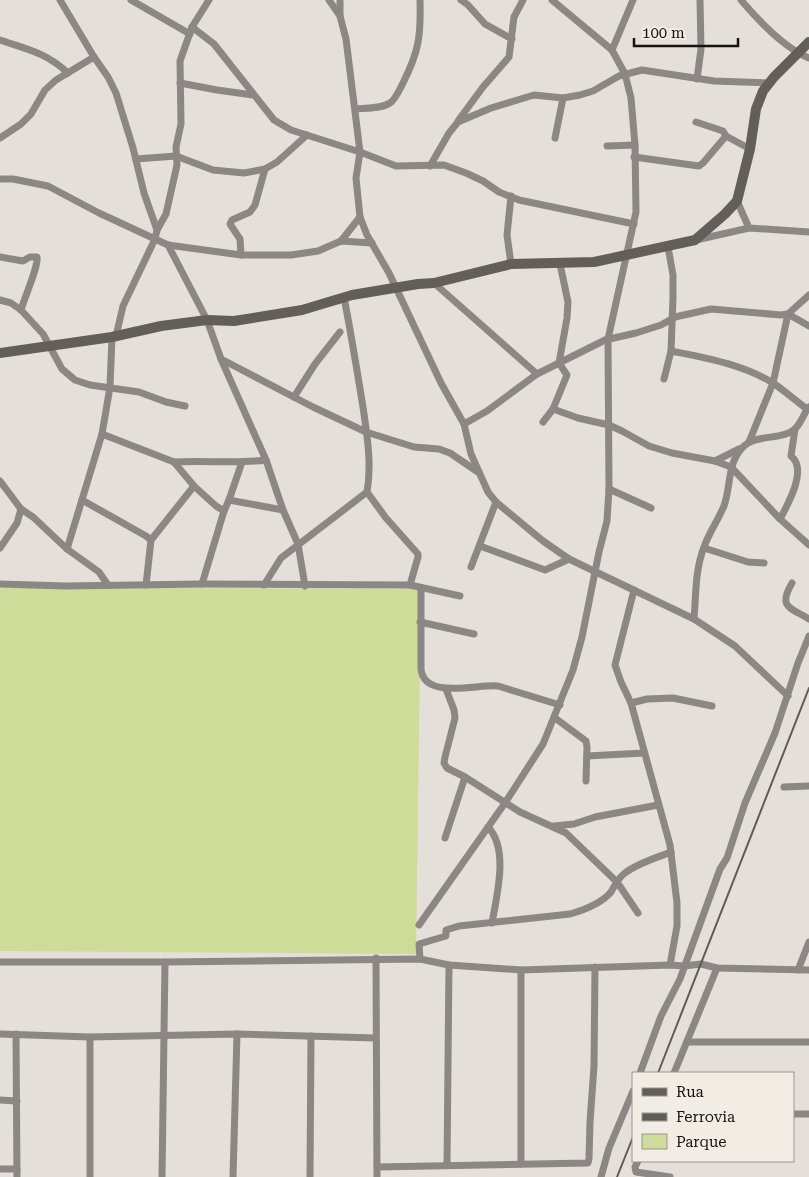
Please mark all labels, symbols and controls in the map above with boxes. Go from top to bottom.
scale bar [634,15,738,47]
text: 100 m [642,24,685,42]
legend [632,1072,794,1162]
text: Rua [676,1083,704,1101]
text: Ferrovia [676,1108,735,1126]
text: Parque [676,1133,727,1151]

